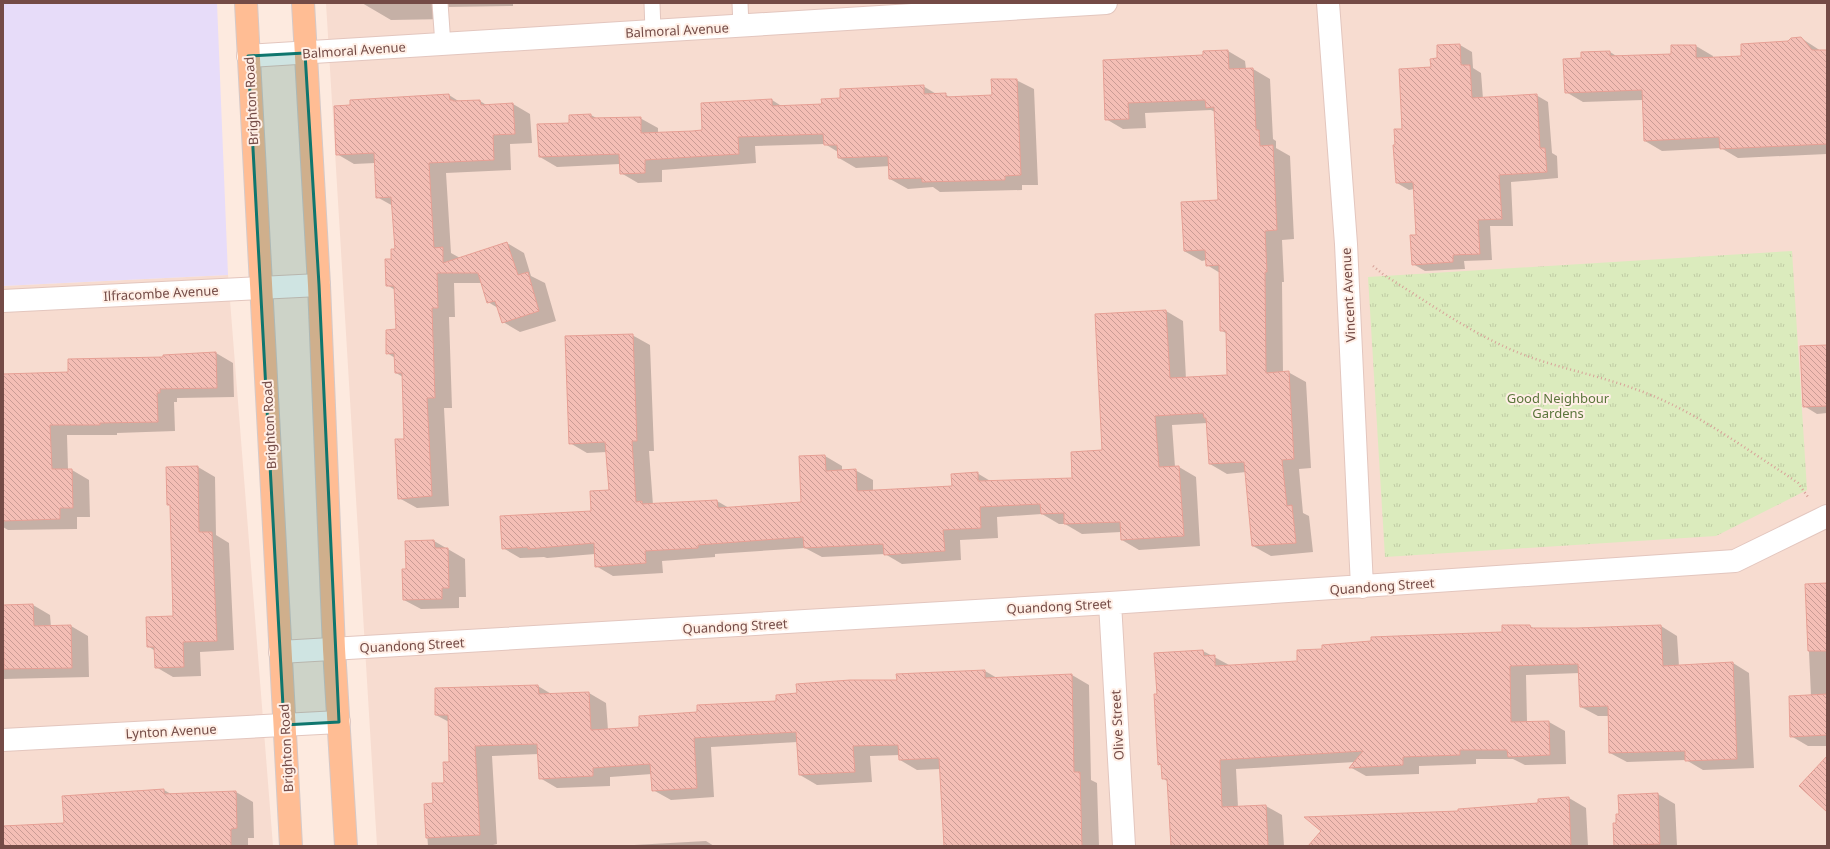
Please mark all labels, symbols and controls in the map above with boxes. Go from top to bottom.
street label: Balmoral Avenue [625,18,729,42]
street label: Balmoral Avenue [302,37,406,63]
street label: Brighton Road [240,56,262,146]
street label: Vincent Avenue [1337,247,1359,343]
street label: Ilfracombe Avenue [103,281,219,305]
street label: Brighton Road [258,380,280,470]
park label: Good Neighbour Gardens [1507,389,1610,422]
street label: Quandong Street [1329,573,1435,599]
street label: Quandong Street [1006,594,1112,618]
street label: Quandong Street [682,614,788,638]
street label: Quandong Street [359,633,465,657]
street label: Olive Street [1106,689,1128,761]
street label: Brighton Road [275,703,297,793]
street label: Lynton Avenue [125,720,217,742]

